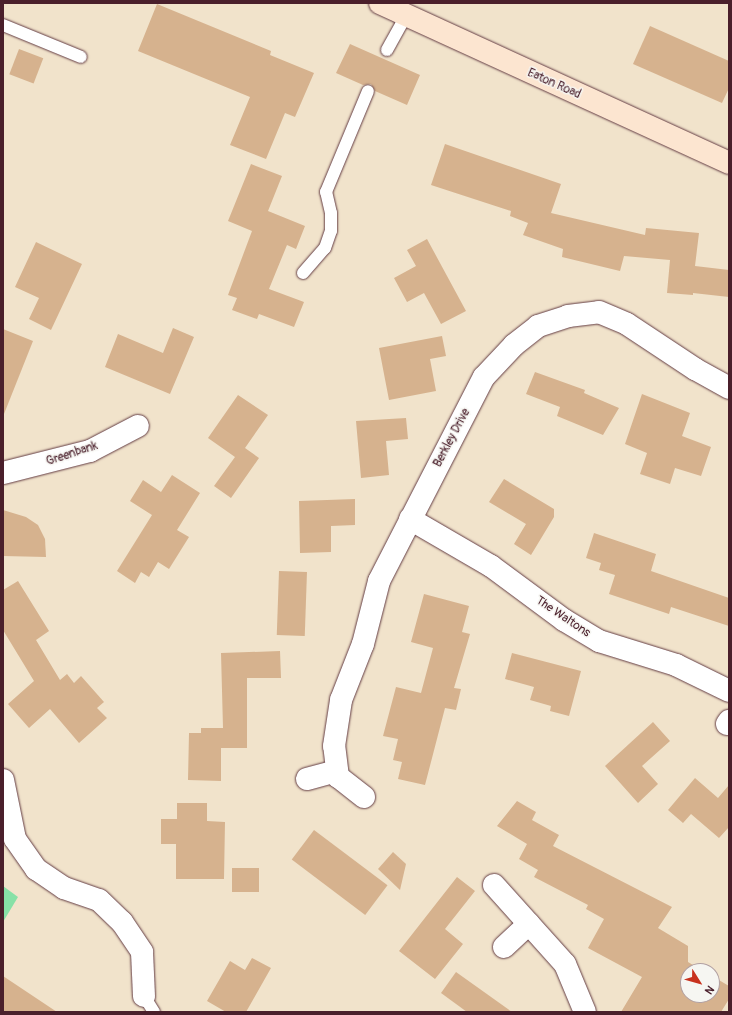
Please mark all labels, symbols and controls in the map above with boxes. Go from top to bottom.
street label: Eaton Road [525,66,583,102]
street label: Berkley Drive [431,406,473,470]
street label: Greenbank [44,439,100,469]
street label: The Waltons [533,594,593,640]
north arrow [680,963,720,1003]
text: N [702,983,717,997]

